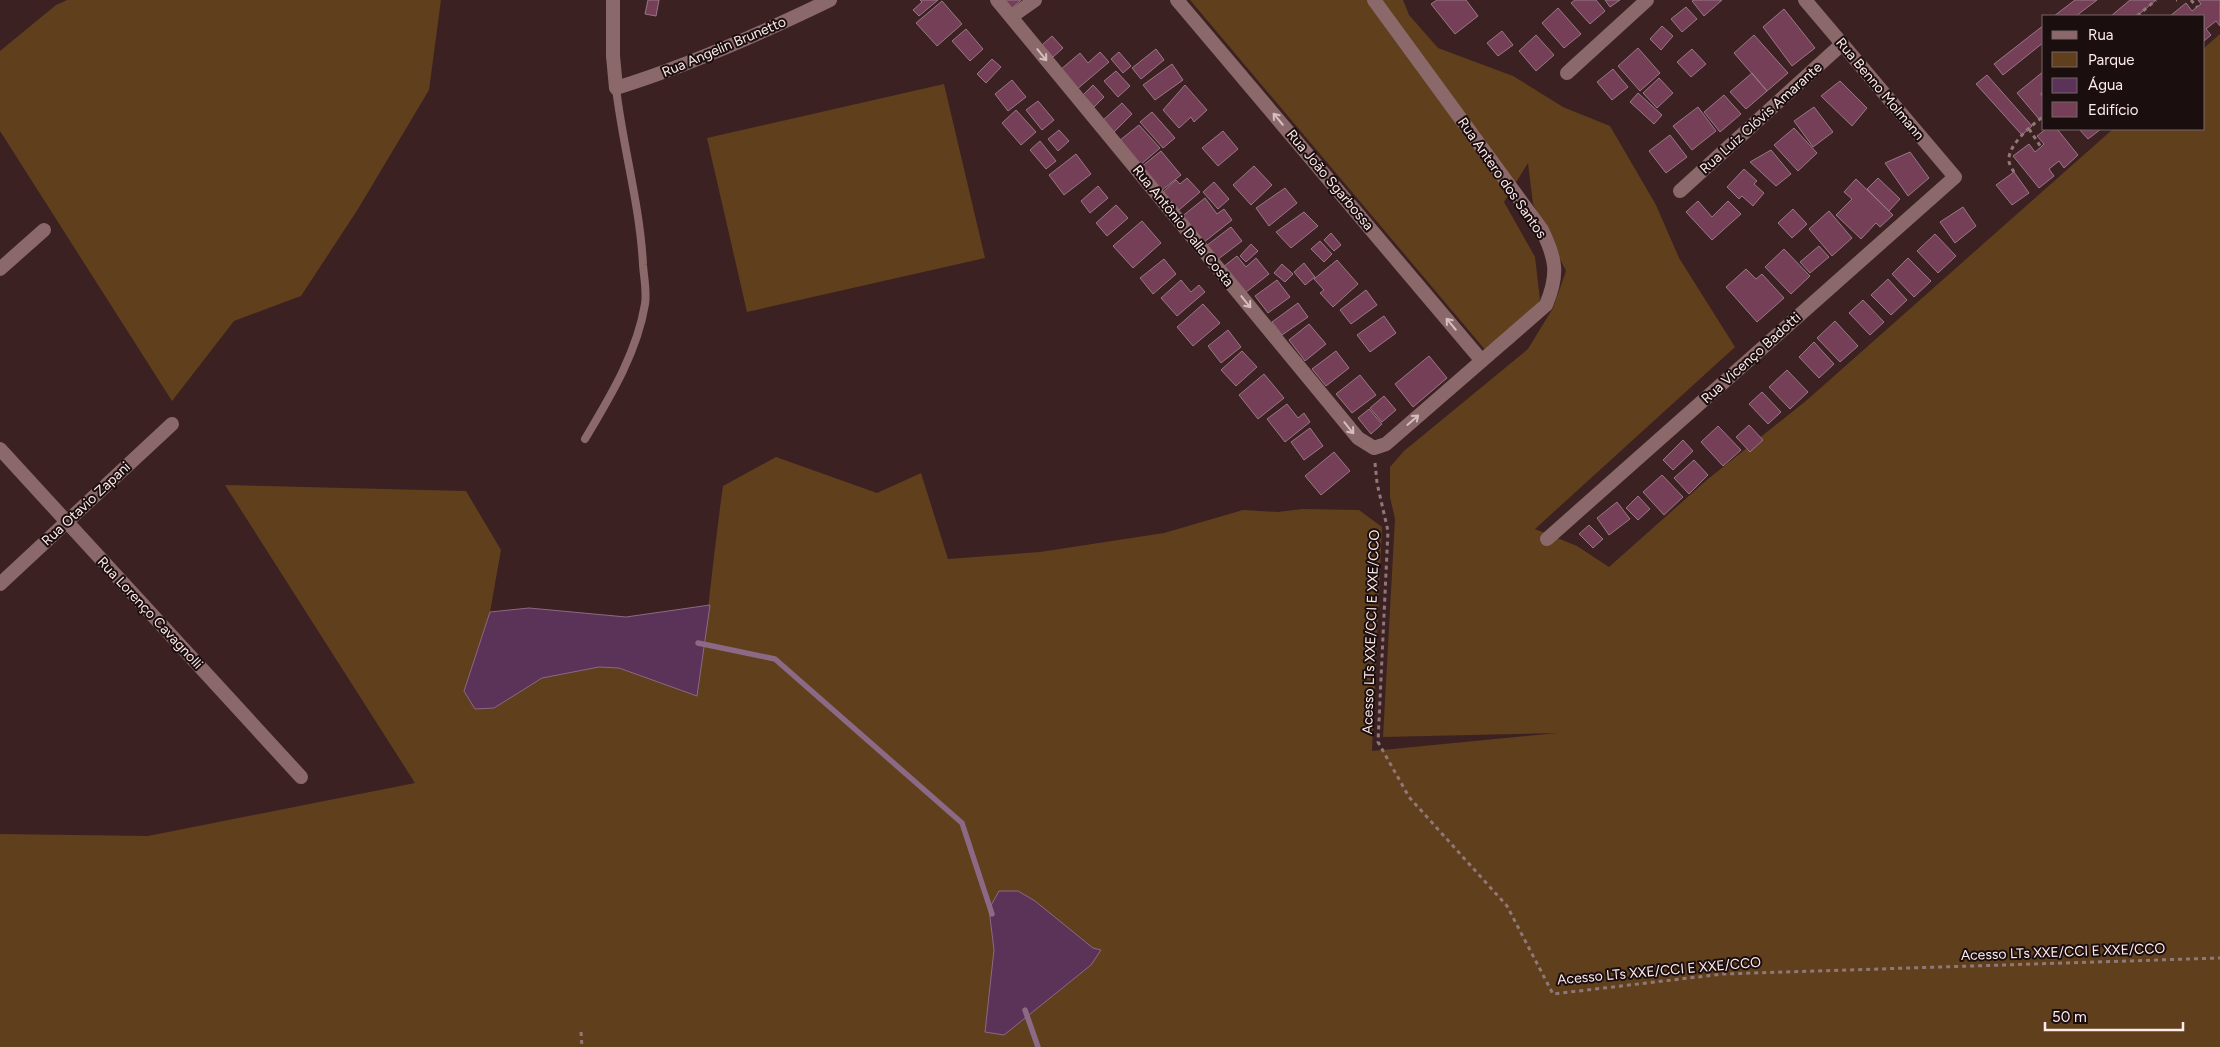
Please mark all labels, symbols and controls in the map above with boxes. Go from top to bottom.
street label: Rua Angelin Brunetto [659,13,789,81]
legend [2042,15,2205,130]
text: Rua [2088,26,2113,44]
street label: Rua Benno Molmann [1832,34,1928,144]
one-way arrow [1037,48,1048,61]
text: Parque [2088,51,2135,69]
street label: Rua Luiz Clóvis Amarante [1696,58,1826,177]
text: Água [2088,76,2123,94]
text: Edifício [2088,101,2139,119]
one-way arrow [1272,113,1284,126]
street label: Rua Antero dos Santos [1454,114,1550,242]
street label: Rua João Sgarbossa [1283,126,1377,234]
street label: Rua Antônio Dalla Costa [1129,162,1237,290]
one-way arrow [1240,295,1251,308]
street label: Rua Vicenço Badotti [1698,309,1804,407]
one-way arrow [1445,317,1457,330]
one-way arrow [1407,415,1420,426]
one-way arrow [1343,421,1354,434]
street label: Rua Otavio Zapani [38,459,134,549]
street label: Acesso LTs XXE/CCI E XXE/CCO [1359,529,1383,735]
street label: Rua Lorenço Cavagnolli [94,553,206,673]
street label: Acesso LTs XXE/CCI E XXE/CCO [1960,940,2166,964]
street label: Acesso LTs XXE/CCI E XXE/CCO [1556,954,1762,988]
scale bar [2045,1000,2182,1032]
text: 50 m [2052,1008,2087,1026]

